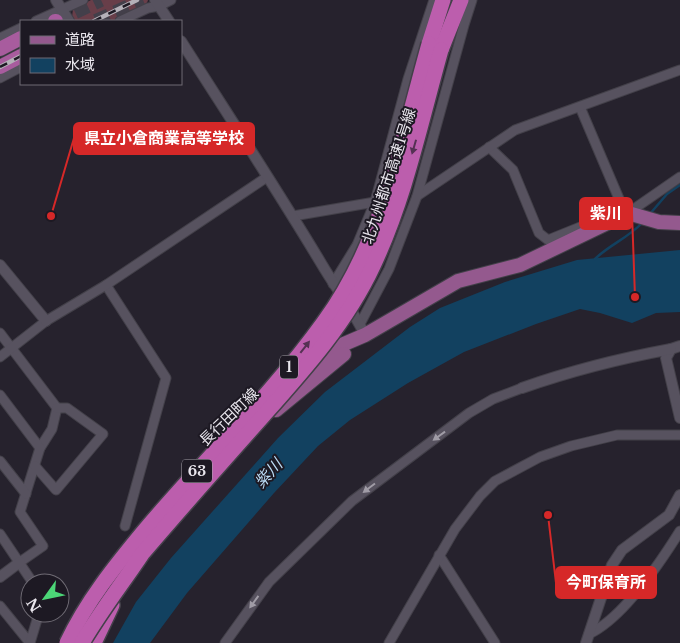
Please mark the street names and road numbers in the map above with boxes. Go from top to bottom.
street label: 北九州都市高速1号線 [358,106,419,246]
road number: 1 [280,356,298,378]
street label: 長行田町線 [195,384,262,450]
road number: 63 [182,460,212,482]

